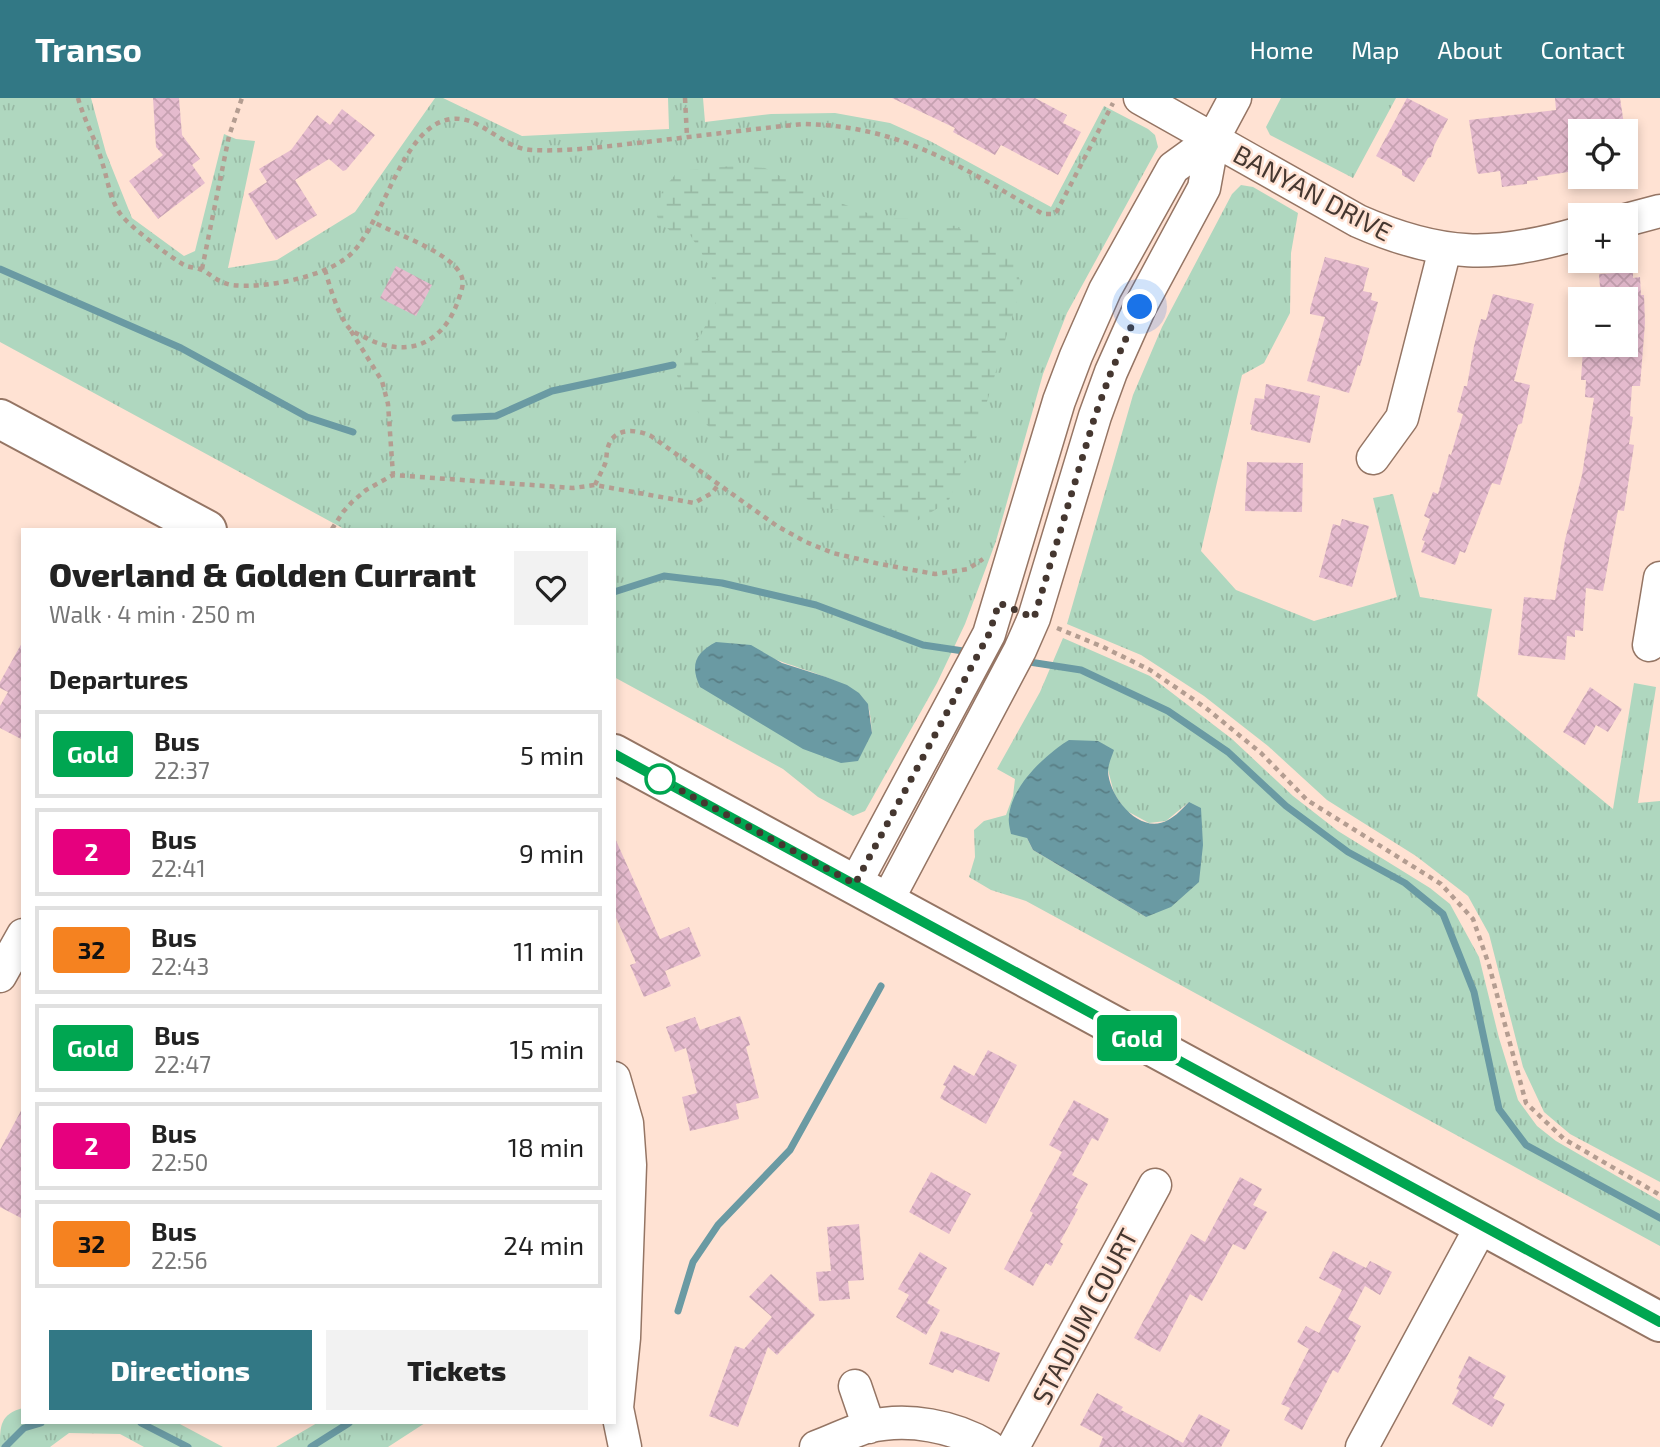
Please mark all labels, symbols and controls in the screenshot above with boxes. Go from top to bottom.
text: Transo [35,29,142,69]
text: Home [1250,35,1313,64]
text: Map [1351,35,1399,64]
text: About [1437,35,1503,64]
text: Contact [1541,35,1625,64]
map controls [1568,119,1638,357]
button: locate [1568,119,1638,189]
street label: BANYAN DRIVE [1229,137,1397,247]
button: + [1568,203,1638,273]
button: − [1568,287,1638,357]
your location [1122,289,1157,324]
button: heart [514,551,588,625]
text: Overland & Golden Currant [49,554,476,594]
text: Walk · 4 min · 250 m [49,600,256,628]
text: Departures [49,663,188,694]
text: Bus [154,725,200,756]
text: Gold [67,739,119,768]
text: 5 min [520,739,584,770]
text: 22:37 [154,756,210,784]
unlabelled marker [645,764,675,794]
text: Bus [151,823,197,854]
text: 2 [85,837,98,866]
text: 9 min [519,837,584,868]
text: 22:41 [151,854,206,882]
text: Bus [151,921,197,952]
text: 32 [78,935,105,964]
text: 11 min [513,935,584,966]
text: 22:43 [151,952,209,980]
line badge: Gold [1088,1015,1186,1061]
text: Bus [154,1019,200,1050]
text: Gold [1111,1023,1163,1052]
text: Gold [67,1033,119,1062]
text: 15 min [510,1033,584,1064]
text: 22:47 [154,1050,211,1078]
text: Bus [151,1117,197,1148]
text: 2 [85,1131,98,1160]
text: 18 min [508,1131,584,1162]
text: 22:50 [151,1148,208,1176]
text: Bus [151,1215,197,1246]
street label: STADIUM COURT [1025,1223,1143,1409]
text: 32 [78,1229,105,1258]
text: 24 min [503,1229,584,1260]
text: 22:56 [151,1246,208,1274]
button: Directions [49,1330,312,1410]
button: Tickets [326,1330,588,1410]

